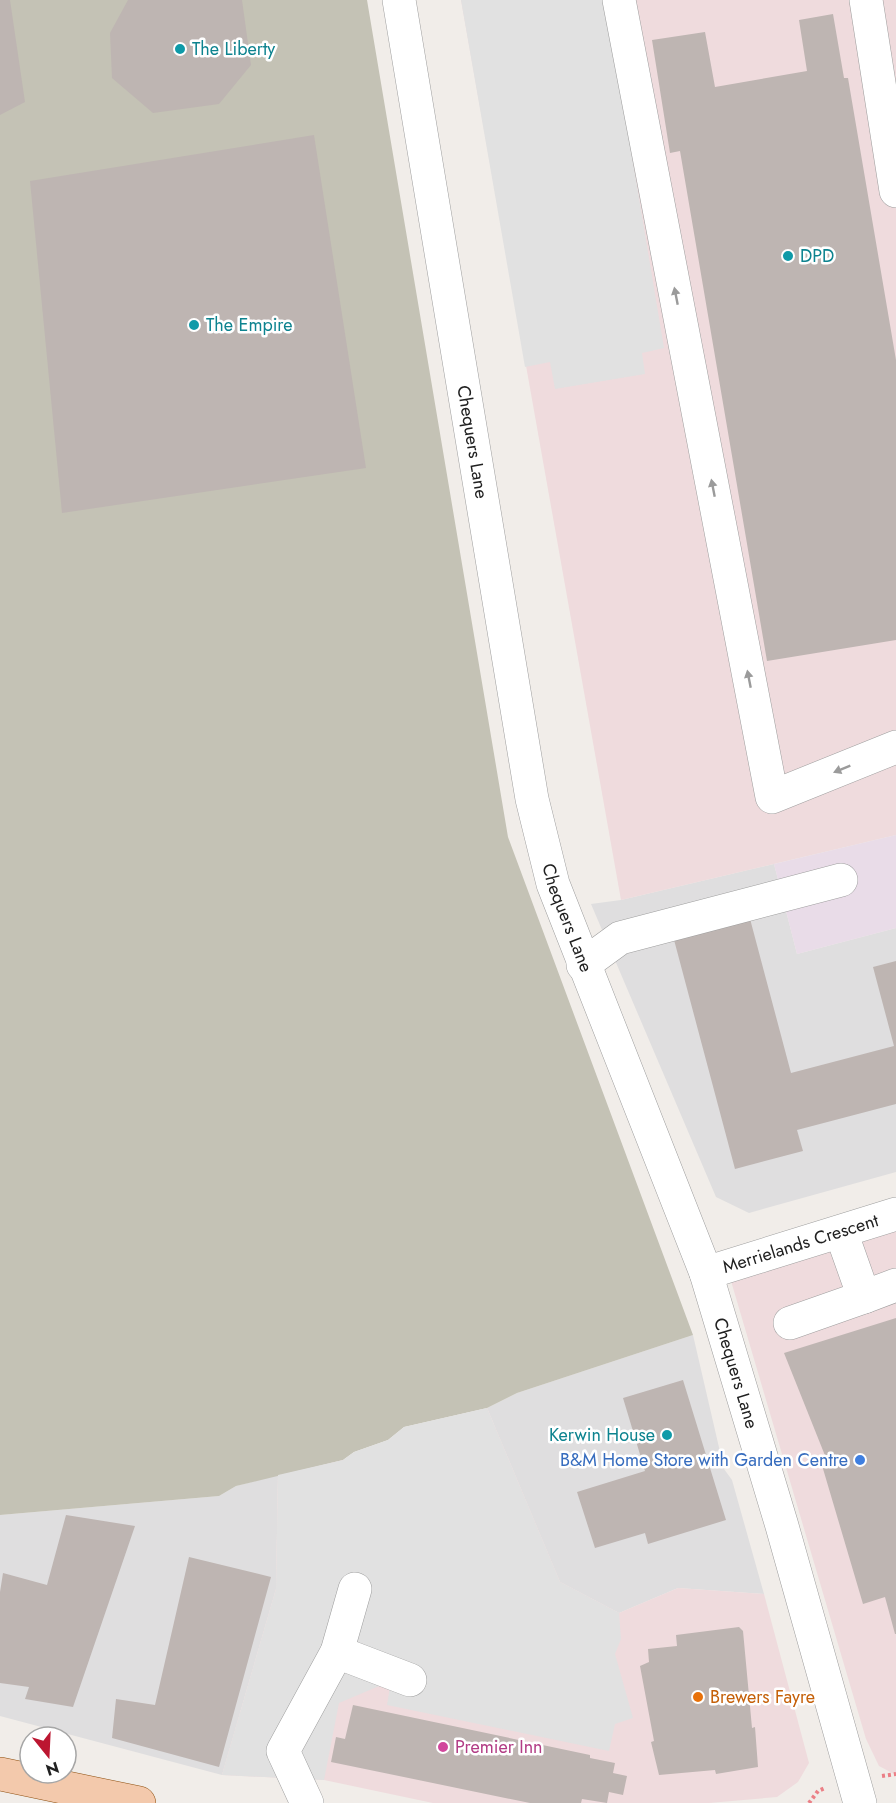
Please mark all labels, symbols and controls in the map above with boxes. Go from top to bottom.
place label: The Liberty [192,36,275,62]
marker: The Liberty [173,42,187,56]
place label: DPD [800,243,834,269]
marker: DPD [781,249,795,263]
one-way arrow [671,287,680,306]
place label: The Empire [206,312,293,338]
marker: The Empire [187,318,201,332]
street label: Chequers Lane [450,383,495,501]
one-way arrow [708,478,717,497]
one-way arrow [744,670,753,689]
one-way arrow [832,764,850,774]
street label: Chequers Lane [535,861,599,976]
street label: Merrielands Crescent [719,1207,882,1280]
street label: Chequers Lane [707,1314,765,1432]
place label: Kerwin House [549,1422,655,1448]
marker: Kerwin House [660,1428,674,1442]
place label: B&M Home Store with Garden Centre [560,1447,848,1473]
marker: B&M Home Store with Garden Centre [853,1453,867,1467]
place label: Brewers Fayre [710,1684,815,1710]
marker: Brewers Fayre [691,1690,705,1704]
north arrow [18,1725,78,1785]
place label: Premier Inn [455,1734,543,1760]
marker: Premier Inn [436,1740,450,1754]
text: N [43,1756,62,1782]

